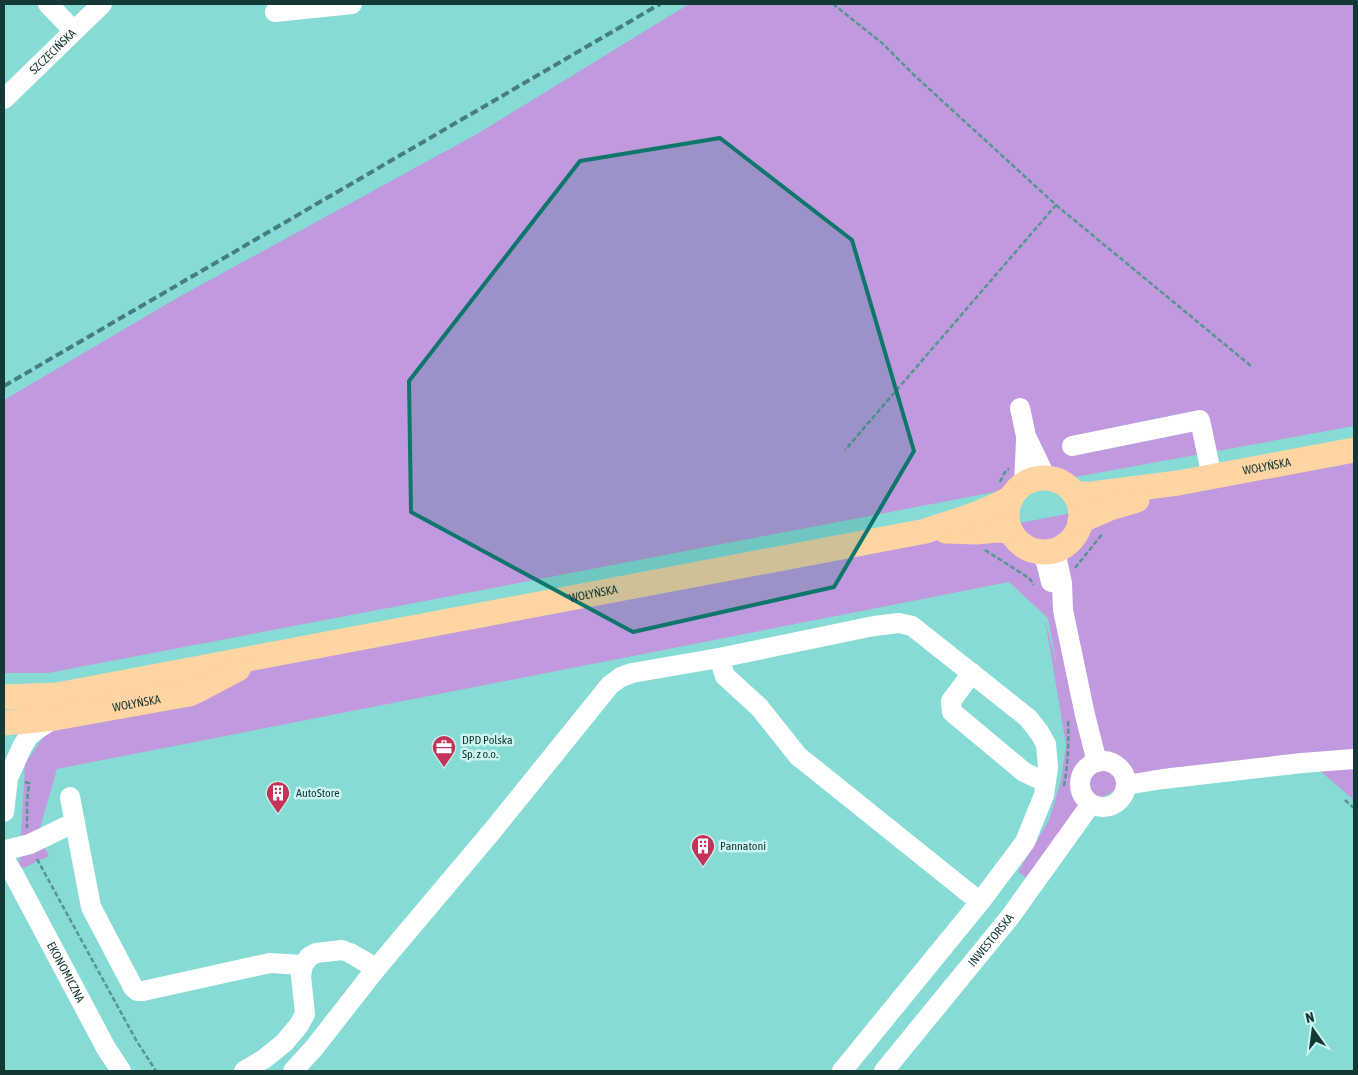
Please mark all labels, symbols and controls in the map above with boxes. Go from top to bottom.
street label: SZCZECIŃSKA [27,26,79,77]
street label: WOŁYŃSKA [1242,455,1292,478]
street label: WOŁYŃSKA [568,582,619,605]
street label: WOŁYŃSKA [111,692,162,715]
place label: DPD Polska Sp. z o.o. [462,733,513,761]
office icon: DPD Polska Sp. z o.o. [431,734,457,768]
building icon: AutoStore [265,780,291,814]
place label: AutoStore [296,786,340,800]
building icon: Pannatoni [690,833,716,867]
place label: Pannatoni [720,839,766,853]
street label: INWESTORSKA [965,911,1017,969]
street label: EKONOMICZNA [44,939,88,1005]
north arrow [1288,1005,1338,1055]
text: N [1304,1009,1316,1026]

